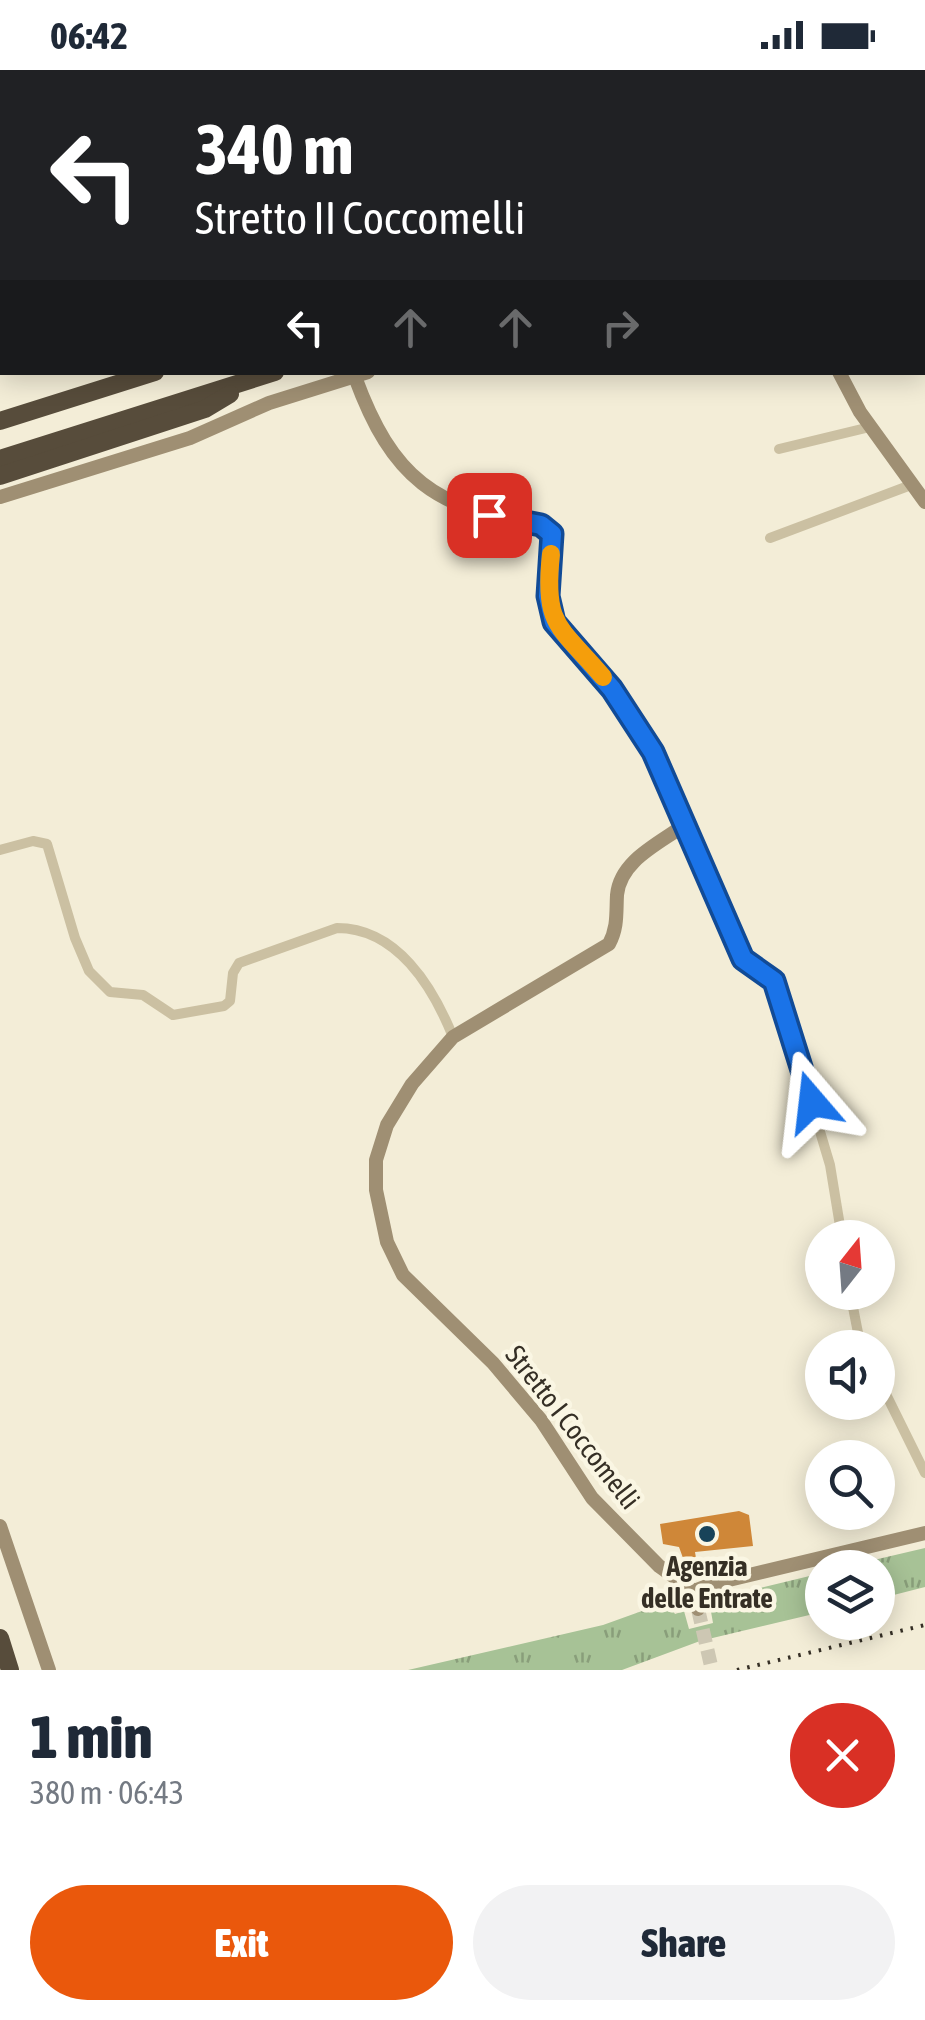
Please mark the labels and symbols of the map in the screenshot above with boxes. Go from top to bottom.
pin [447,473,532,558]
position arrow [760,1050,864,1154]
north arrow [805,1220,895,1310]
street label: Stretto I Coccomelli [499,1339,647,1515]
marker: Agenzia delle Entrate [696,1523,718,1545]
place label: Agenzia delle Entrate [641,1550,773,1614]

